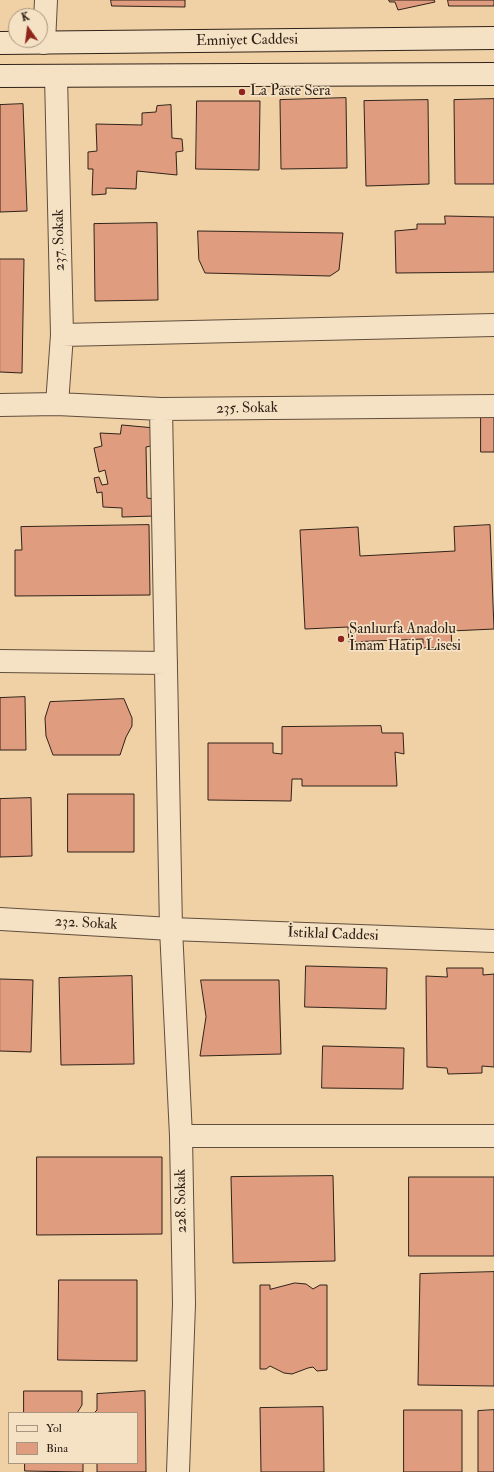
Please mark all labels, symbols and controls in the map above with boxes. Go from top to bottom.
north arrow [8,8,48,48]
text: K [20,10,31,24]
street label: Emniyet Caddesi [196,31,298,51]
place label: La Paste Sera [250,83,331,101]
marker: La Paste Sera [237,87,247,97]
street label: 237. Sokak [50,209,70,271]
street label: 235. Sokak [216,399,278,419]
place label: Şanlıurfa Anadolu İmam Hatip Lisesi [349,621,461,656]
marker: Şanlıurfa Anadolu İmam Hatip Lisesi [336,634,346,644]
street label: 232. Sokak [54,913,118,935]
street label: İstiklal Caddesi [287,924,379,946]
street label: 228. Sokak [172,1169,192,1233]
legend [8,1412,138,1464]
text: Yol [46,1421,62,1436]
text: Bina [46,1441,68,1456]

